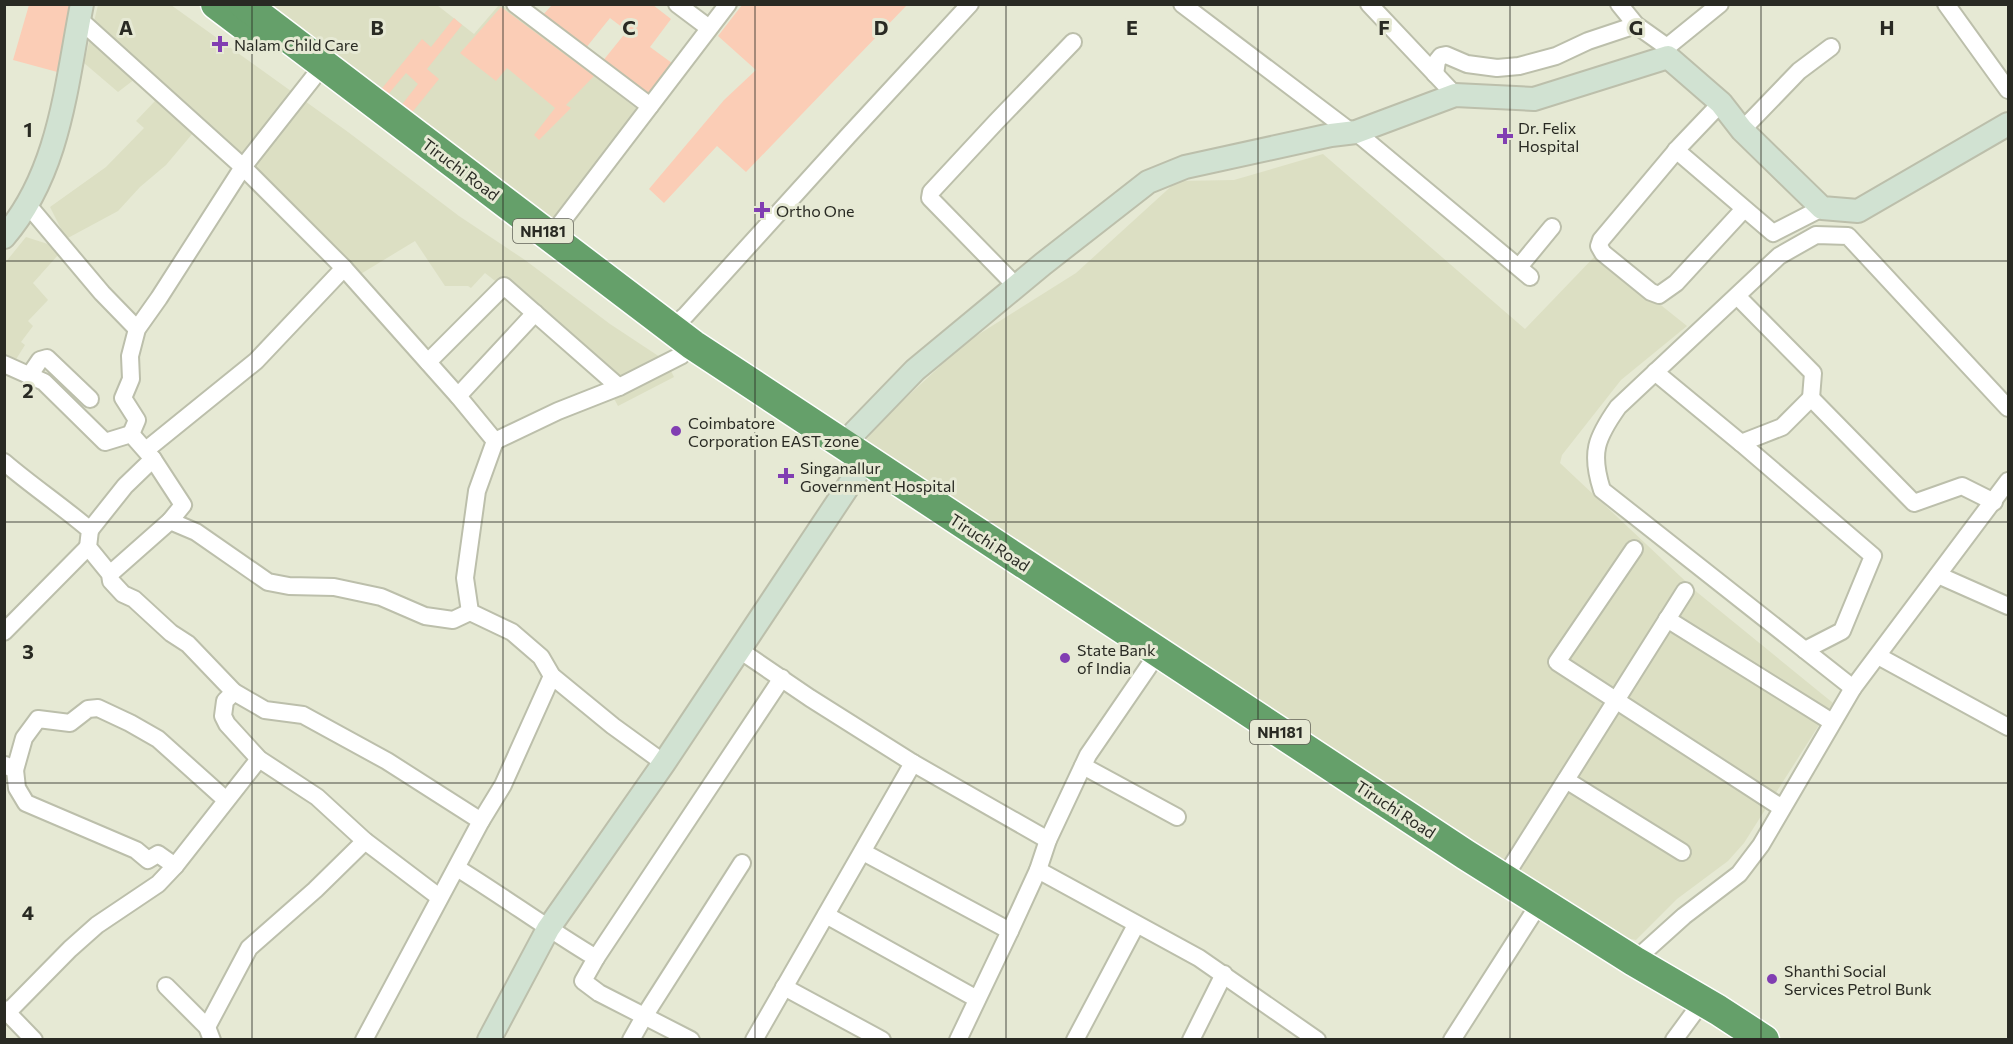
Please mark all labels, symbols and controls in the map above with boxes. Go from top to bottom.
text: A [119,15,133,39]
text: B [370,15,384,39]
text: C [622,15,636,39]
text: D [874,15,888,39]
text: E [1126,15,1138,39]
text: F [1378,15,1390,39]
text: G [1629,15,1643,39]
text: H [1880,15,1895,39]
marker: Nalam Child Care [211,35,229,53]
place label: Nalam Child Care [234,35,358,54]
text: 1 [23,117,33,141]
place label: Dr. Felix Hospital [1518,118,1579,155]
marker: Dr. Felix Hospital [1496,127,1514,145]
street label: Tiruchi Road [419,134,503,204]
marker: Ortho One [753,201,771,219]
place label: Ortho One [776,201,855,220]
road number: NH181 [513,219,573,243]
text: 2 [22,378,34,402]
place label: Coimbatore Corporation EAST zone [688,413,859,450]
marker: Coimbatore Corporation EAST zone [669,424,683,438]
place label: Singanallur Government Hospital [800,458,955,495]
marker: Singanallur Government Hospital [777,467,795,485]
street label: Tiruchi Road [947,509,1033,575]
text: 3 [22,639,34,663]
place label: State Bank of India [1077,640,1156,677]
marker: State Bank of India [1058,651,1072,665]
road number: NH181 [1250,720,1310,744]
street label: Tiruchi Road [1353,776,1439,842]
text: 4 [22,900,34,924]
place label: Shanthi Social Services Petrol Bunk [1784,961,1932,998]
marker: Shanthi Social Services Petrol Bunk [1765,972,1779,986]

